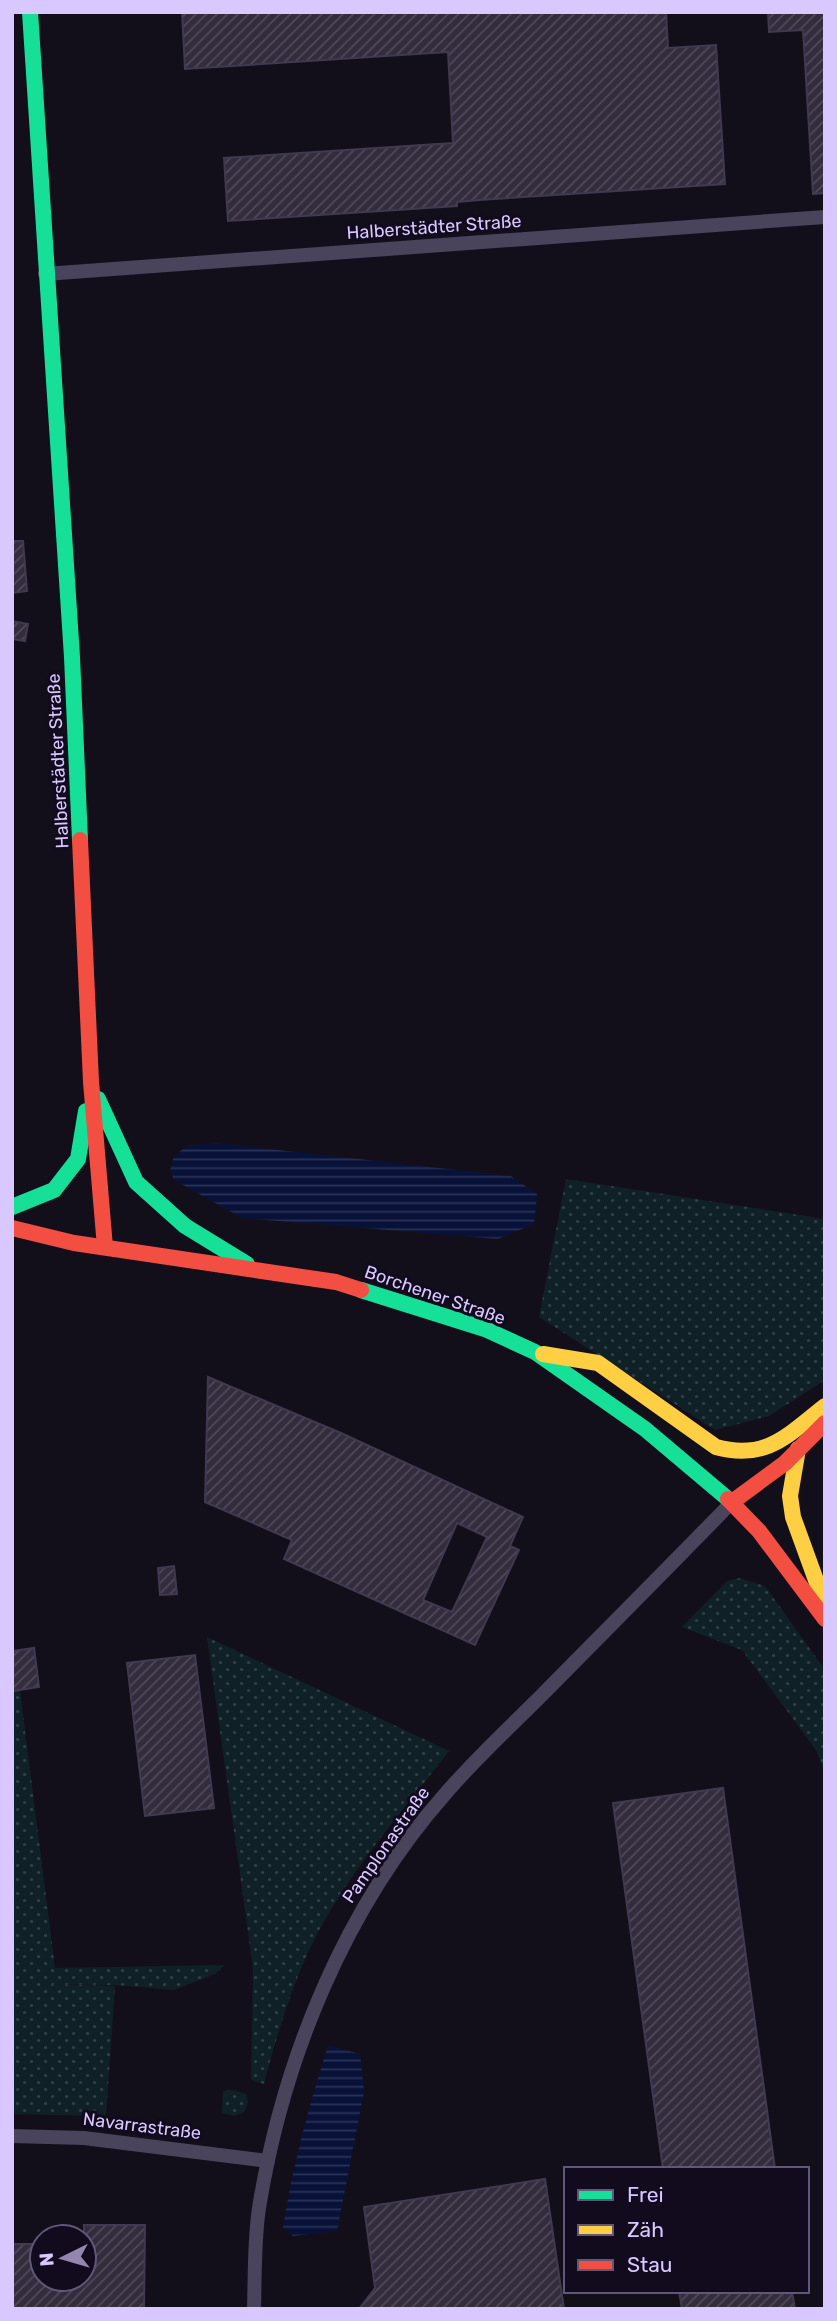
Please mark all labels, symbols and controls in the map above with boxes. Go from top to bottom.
street label: Halberstädter Straße [346,210,522,244]
street label: Halberstädter Straße [42,673,74,849]
street label: Borchener Straße [362,1261,508,1329]
street label: Pamplonastraße [338,1783,434,1907]
street label: Navarrastraße [82,2108,202,2144]
legend [564,2167,809,2293]
text: Frei [627,2182,664,2207]
text: Zäh [627,2217,664,2242]
north arrow [28,2223,98,2293]
text: N [35,2252,59,2267]
text: Stau [627,2252,673,2277]

